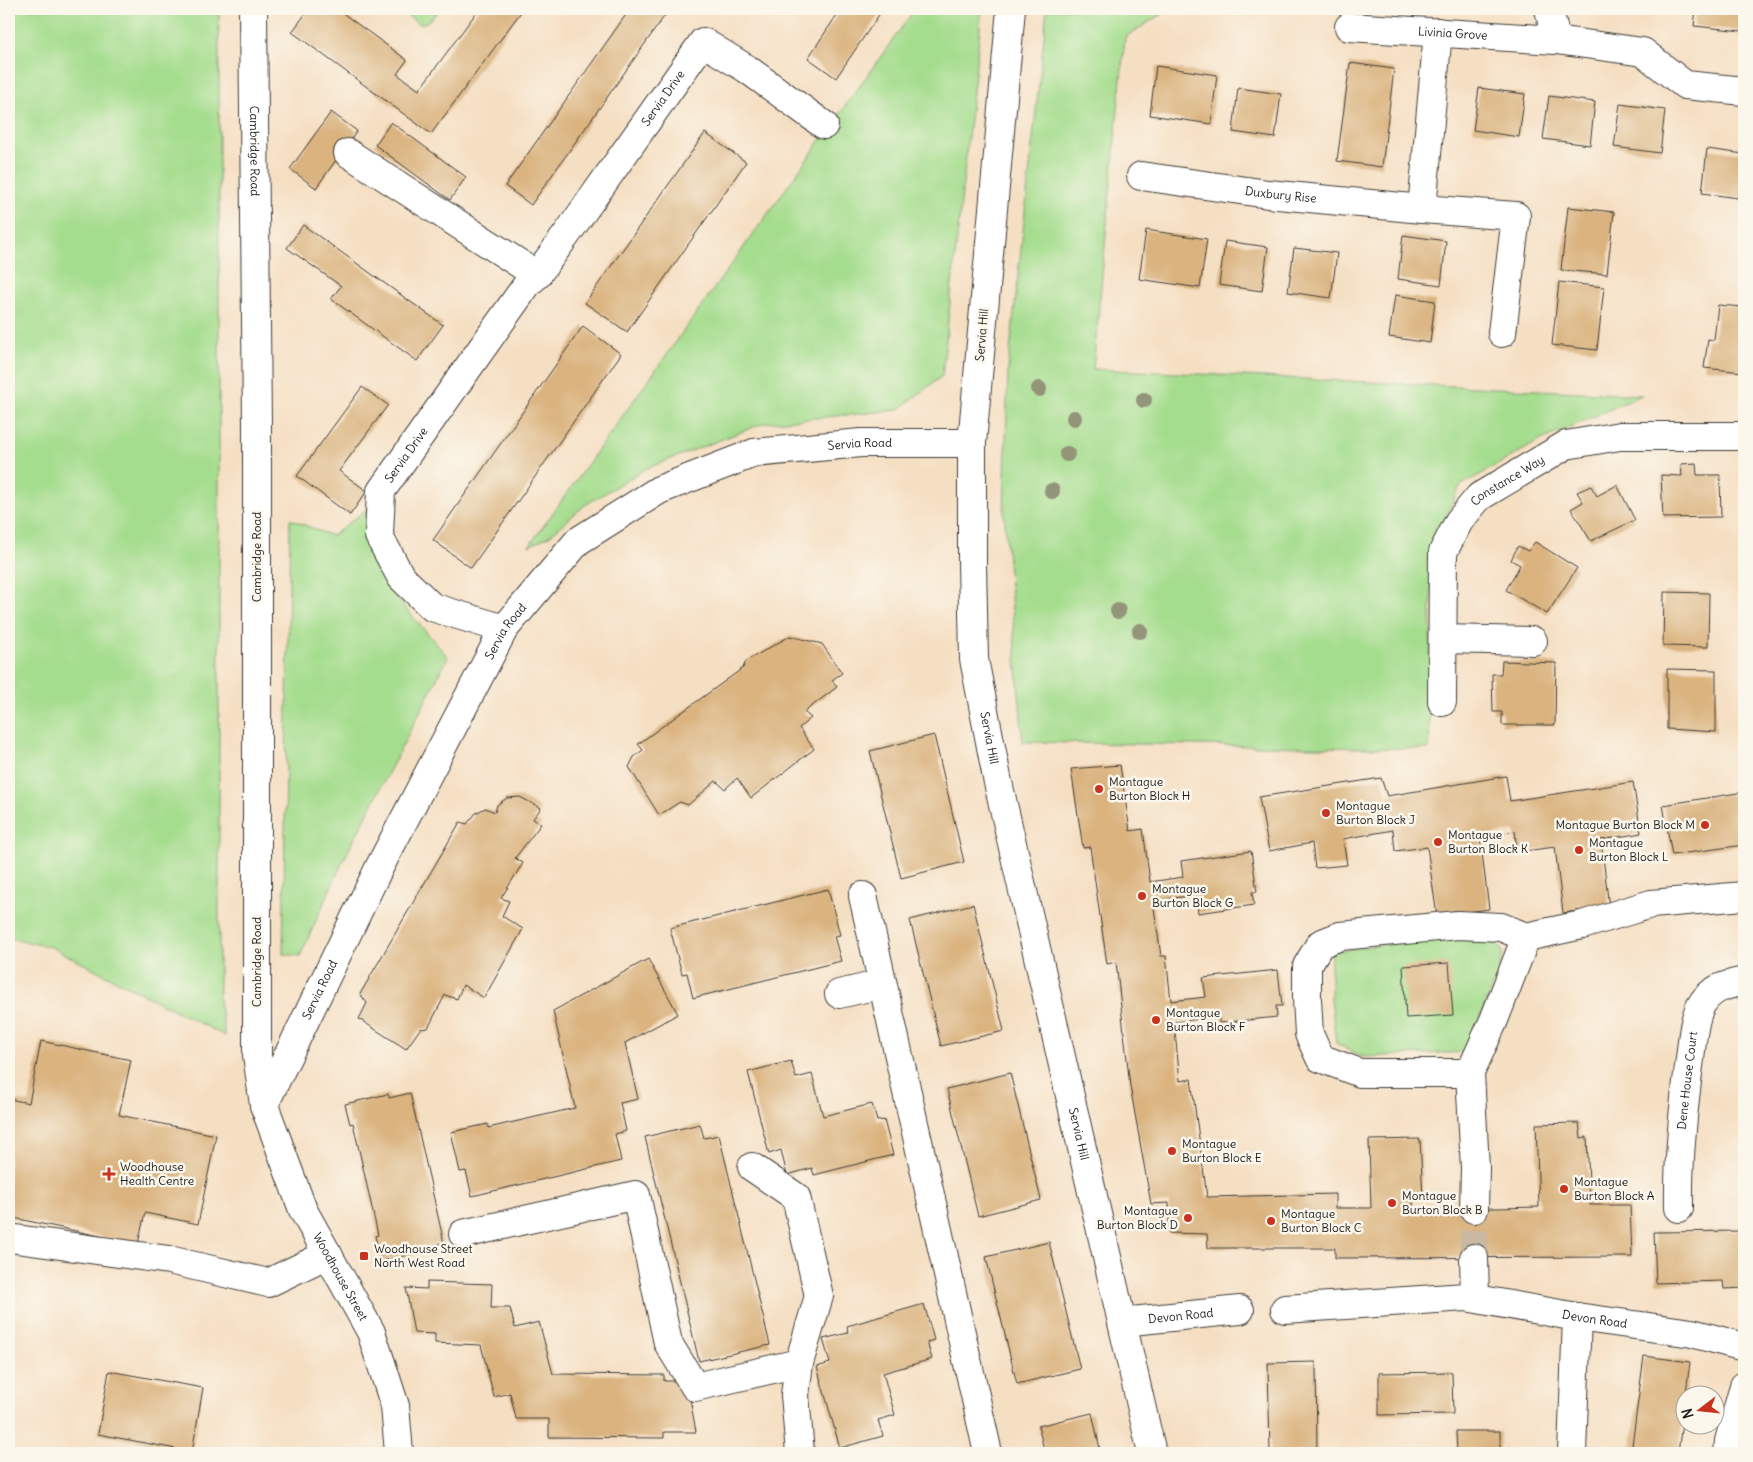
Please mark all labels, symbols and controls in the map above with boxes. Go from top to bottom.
street label: Livinia Grove [1418,23,1488,43]
street label: Servia Drive [638,67,688,129]
street label: Cambridge Road [247,106,263,196]
street label: Duxbury Rise [1244,183,1317,206]
street label: Servia Hill [972,308,991,362]
street label: Servia Drive [381,424,431,486]
street label: Servia Road [827,435,892,453]
street label: Constance Way [1467,452,1547,509]
street label: Cambridge Road [249,512,264,602]
street label: Servia Road [481,600,529,662]
street label: Servia Hill [977,710,1002,765]
place label: Montague Burton Block H [1109,774,1191,803]
marker: Montague Burton Block H [1093,783,1105,795]
place label: Montague Burton Block J [1336,798,1415,827]
marker: Montague Burton Block J [1320,807,1332,819]
place label: Montague Burton Block M [1555,817,1695,832]
marker: Montague Burton Block M [1699,819,1711,831]
place label: Montague Burton Block K [1448,827,1529,856]
place label: Montague Burton Block L [1589,835,1669,864]
marker: Montague Burton Block K [1432,836,1444,848]
marker: Montague Burton Block L [1573,844,1585,856]
place label: Montague Burton Block G [1152,881,1234,910]
marker: Montague Burton Block G [1136,890,1148,902]
street label: Cambridge Road [249,917,264,1007]
street label: Servia Road [299,957,340,1022]
place label: Montague Burton Block F [1166,1005,1246,1034]
marker: Montague Burton Block F [1150,1014,1162,1026]
street label: Dene House Court [1674,1030,1700,1130]
street label: Servia Hill [1066,1106,1092,1161]
place label: Montague Burton Block E [1182,1136,1262,1165]
marker: Montague Burton Block E [1166,1145,1178,1157]
place label: Woodhouse Health Centre [120,1159,194,1188]
marker: Woodhouse Health Centre [102,1167,116,1181]
place label: Montague Burton Block A [1574,1174,1655,1203]
marker: Montague Burton Block A [1558,1183,1570,1195]
place label: Montague Burton Block B [1402,1188,1483,1217]
marker: Montague Burton Block B [1386,1197,1398,1209]
place label: Montague Burton Block D [1097,1203,1178,1232]
place label: Montague Burton Block C [1281,1206,1362,1235]
marker: Montague Burton Block D [1182,1212,1194,1224]
marker: Montague Burton Block C [1265,1215,1277,1227]
street label: Woodhouse Street [310,1230,371,1323]
place label: Woodhouse Street North West Road [374,1241,473,1270]
marker: Woodhouse Street North West Road [358,1250,370,1262]
street label: Devon Road [1147,1305,1214,1326]
street label: Devon Road [1561,1306,1628,1331]
north arrow [1676,1384,1726,1434]
text: N [1678,1406,1697,1421]

